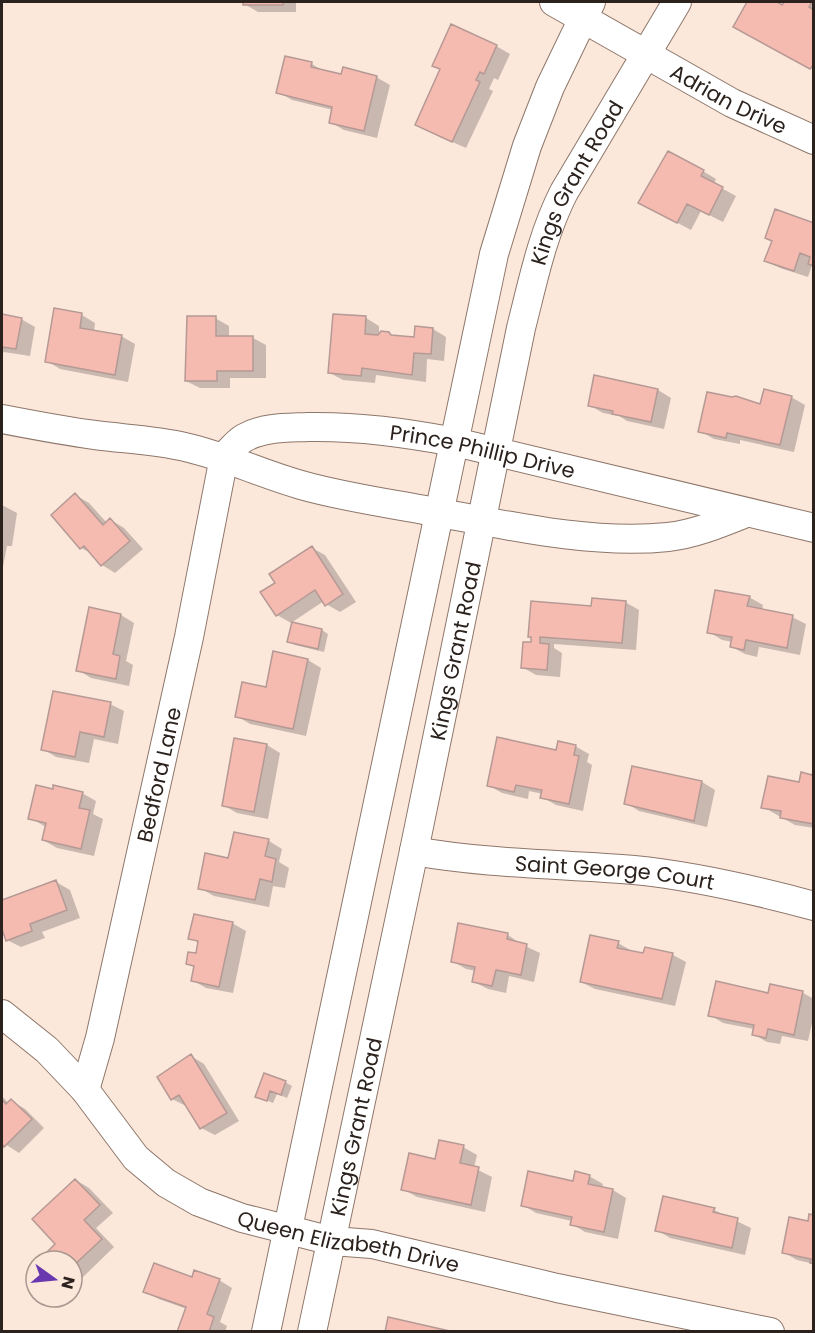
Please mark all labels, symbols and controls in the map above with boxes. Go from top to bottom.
street label: Adrian Drive [665,57,792,140]
street label: Kings Grant Road [523,95,630,268]
street label: Prince Phillip Drive [388,417,578,485]
street label: Kings Grant Road [423,559,487,743]
street label: Bedford Lane [129,704,188,845]
street label: Saint George Court [514,848,717,896]
street label: Kings Grant Road [323,1035,389,1218]
street label: Queen Elizabeth Drive [234,1203,462,1279]
north arrow [24,1249,84,1309]
text: N [55,1274,81,1292]

